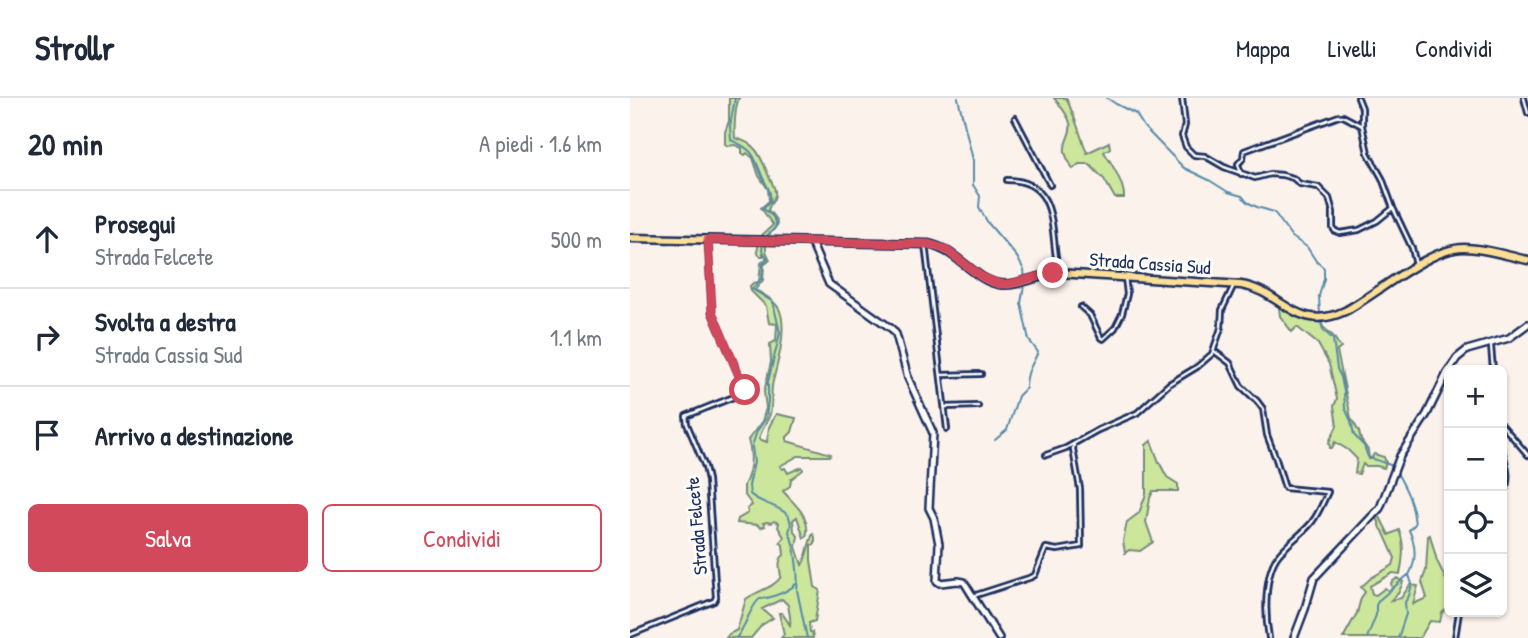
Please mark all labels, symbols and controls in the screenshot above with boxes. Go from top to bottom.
text: Strollr [35,26,114,70]
text: Mappa [1236,32,1290,64]
text: Livelli [1328,32,1377,64]
text: Condividi [1415,32,1493,64]
text: 20 min [28,124,103,164]
text: A piedi · 1.6 km [479,128,602,159]
text: Prosegui [95,206,176,241]
icon: ahead [28,220,66,258]
text: 500 m [551,224,602,255]
text: Strada Felcete [95,241,214,272]
street label: Strada Cassia Sud [1088,246,1212,280]
route end [1037,257,1068,288]
text: Svolta a destra [95,304,236,339]
icon: right [28,318,66,356]
text: 1.1 km [550,322,602,353]
text: Strada Cassia Sud [95,339,242,370]
map controls [1444,365,1507,617]
button: + [1444,365,1507,428]
route start [729,374,760,405]
icon: arrive [28,416,66,454]
text: Arrivo a destinazione [95,418,293,453]
button: − [1444,428,1507,491]
street label: Strada Felcete [679,476,713,576]
button: locate [1444,491,1507,554]
button: Salva [28,504,308,572]
button: Condividi [322,504,602,572]
button: layers [1444,554,1507,617]

